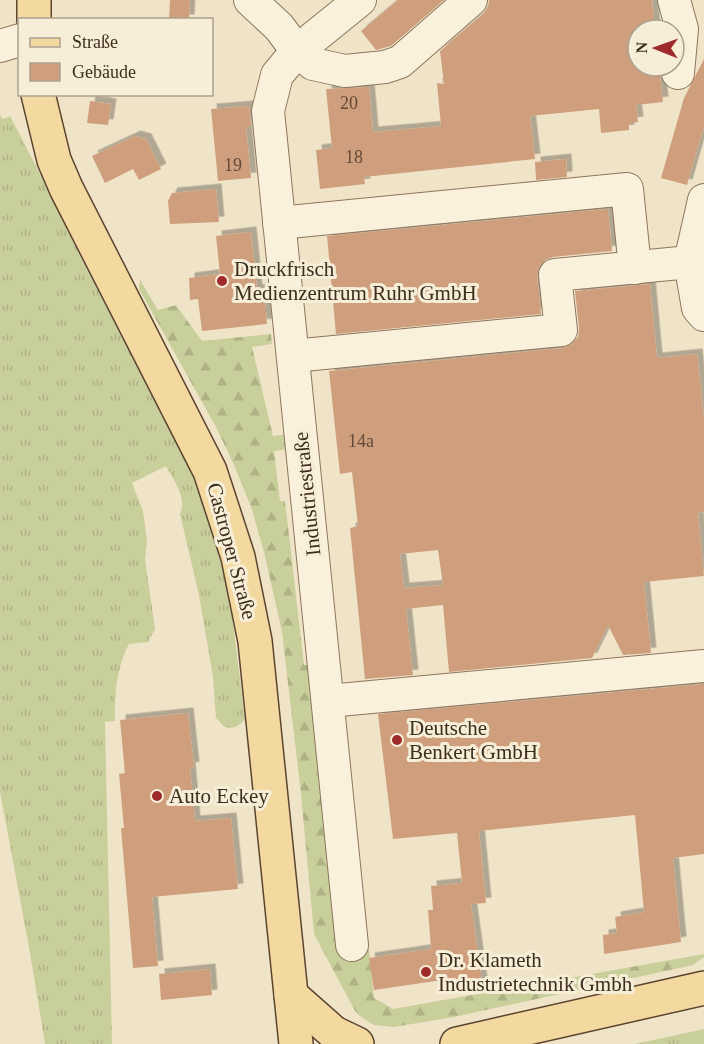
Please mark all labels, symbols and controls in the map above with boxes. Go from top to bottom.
legend [18,18,213,96]
north arrow [626,18,686,78]
text: Straße [72,32,118,52]
text: N [633,41,650,54]
text: Gebäude [72,62,136,82]
house number: 20 [340,93,358,113]
house number: 18 [345,147,363,167]
house number: 19 [224,155,242,175]
place label: Druckfrisch Medienzentrum Ruhr GmbH [234,257,477,305]
marker: Druckfrisch Medienzentrum Ruhr GmbH [215,274,229,288]
street label: Industriestraße [289,431,325,557]
house number: 14a [348,431,374,451]
street label: Castroper Straße [202,480,262,622]
place label: Deutsche Benkert GmbH [409,716,538,764]
marker: Deutsche Benkert GmbH [390,733,404,747]
place label: Auto Eckey [169,784,269,808]
marker: Auto Eckey [150,789,164,803]
place label: Dr. Klameth Industrietechnik Gmbh [438,948,633,996]
marker: Dr. Klameth Industrietechnik Gmbh [419,965,433,979]

